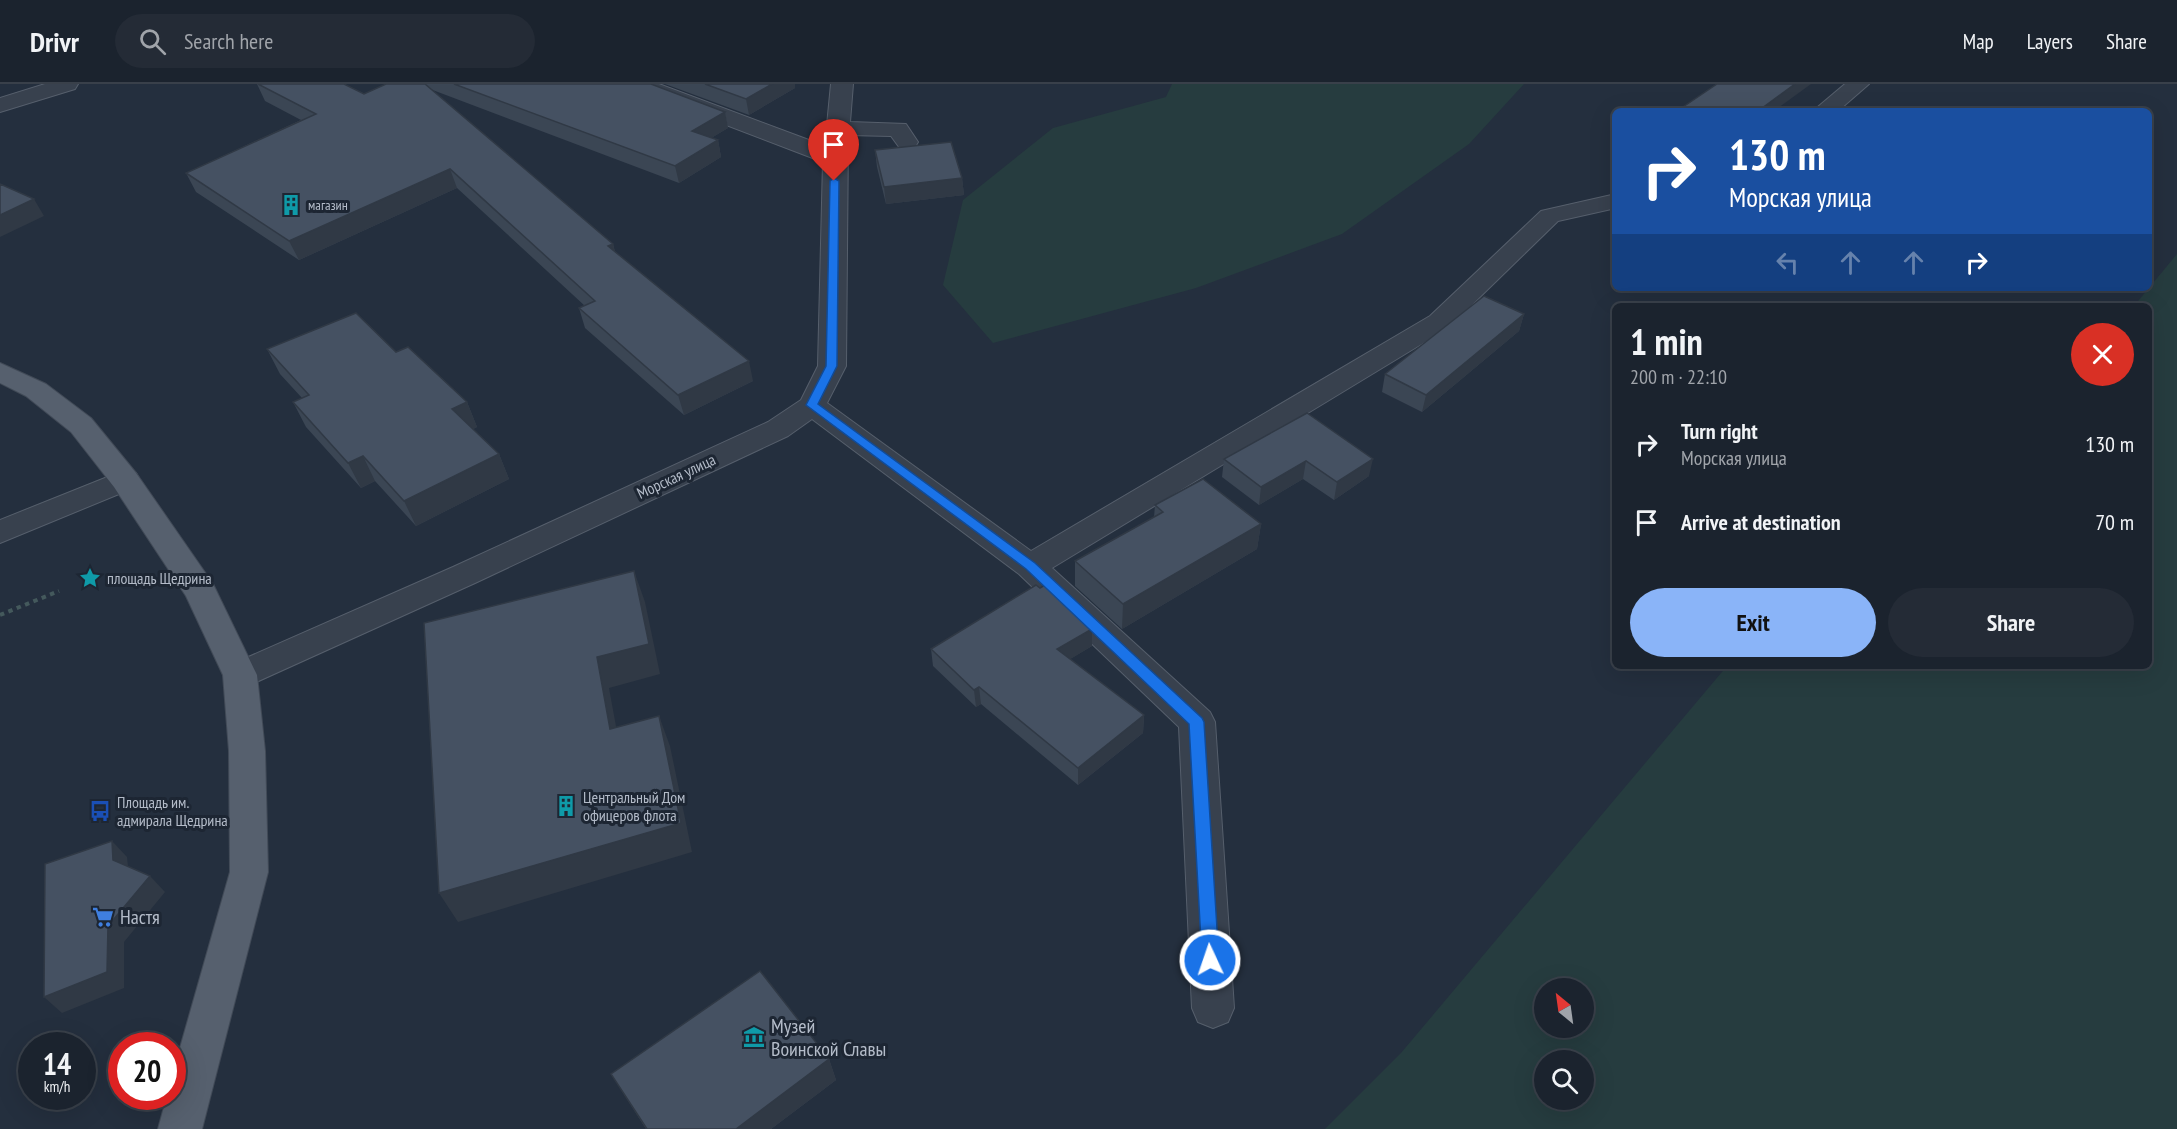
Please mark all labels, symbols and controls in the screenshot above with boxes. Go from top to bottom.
search box [115,14,535,68]
text: Drivr [30,23,79,60]
icon: search [136,25,169,58]
text: Search here [184,27,273,55]
text: Map [1963,28,1994,55]
text: Layers [2027,28,2073,55]
text: Share [2106,28,2147,55]
pin [808,119,859,181]
text: 130 m [1729,127,1826,182]
icon: arrive [817,128,850,161]
icon: right [1630,132,1708,210]
text: Морская улица [1729,180,1872,214]
building icon: магазин [279,193,303,217]
place label: магазин [308,196,348,214]
icon: left [1771,246,1804,279]
icon: ahead [1834,246,1867,279]
icon: ahead [1897,246,1930,279]
icon: right [1960,246,1993,279]
text: 1 min [1630,318,1703,365]
button: close [2071,323,2134,386]
text: 200 m · 22:10 [1630,364,1727,390]
text: Turn right [1681,417,1758,445]
icon: right [1630,428,1663,461]
text: 130 m [2085,430,2134,458]
text: Морская улица [1681,445,1787,471]
street label: Морская улица [633,449,719,503]
icon: arrive [1630,506,1663,539]
text: Arrive at destination [1681,508,1841,536]
text: 70 m [2095,508,2134,536]
place icon: площадь Щедрина [78,566,102,590]
place label: площадь Щедрина [107,568,212,588]
button: Exit [1630,588,1876,657]
button: Share [1888,588,2134,657]
place label: Центральный Дом офицеров флота [583,787,685,825]
place label: Площадь им. адмирала Щедрина [117,792,228,830]
building icon: Центральный Дом офицеров флота [554,794,578,818]
bus stop icon: Площадь им. адмирала Щедрина [88,799,112,823]
place label: Настя [120,904,160,930]
supermarket icon: Настя [91,905,115,929]
position arrow [1178,928,1242,992]
north arrow [1534,978,1594,1038]
map controls [1534,978,1594,1110]
place label: Музей Воинской Славы [771,1013,886,1062]
museum icon: Музей Воинской Славы [742,1025,766,1049]
speed limit sign: 20 [108,1032,186,1110]
text: 14 [43,1044,71,1083]
button: search [1534,1050,1594,1110]
text: km/h [44,1077,70,1096]

